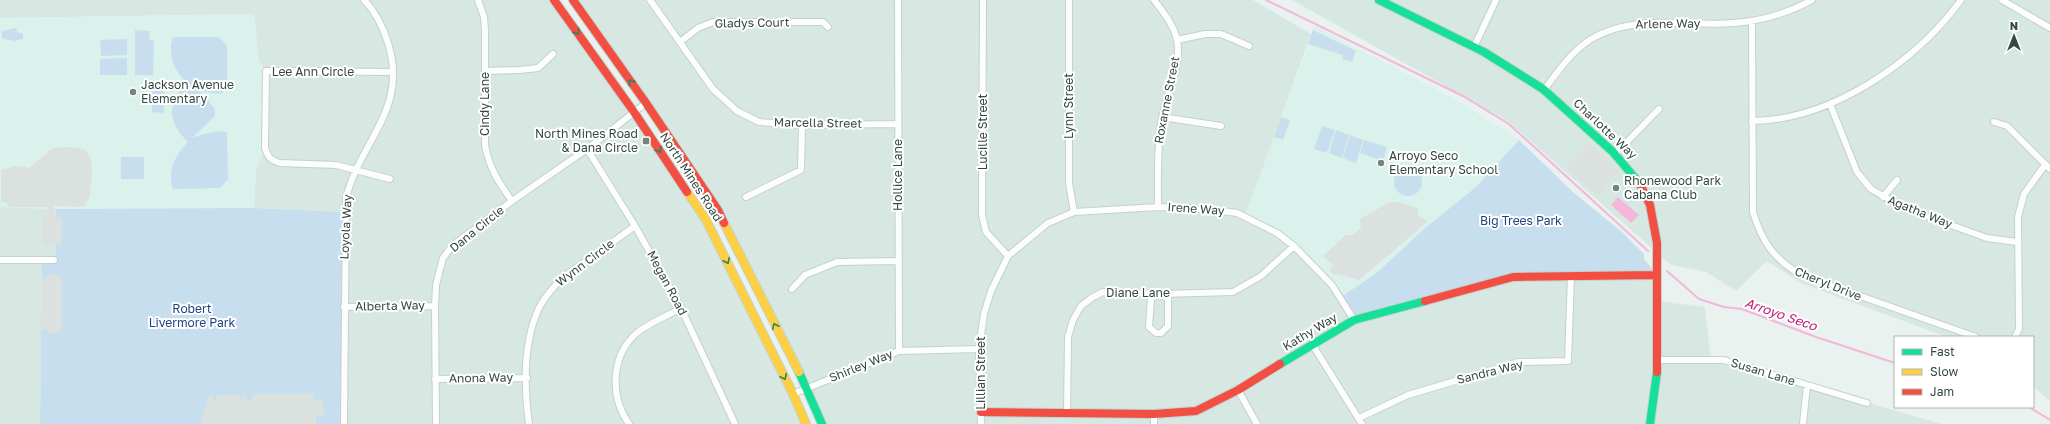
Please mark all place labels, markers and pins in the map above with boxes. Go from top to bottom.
place label: Jackson Avenue Elementary [141,77,234,106]
marker: Jackson Avenue Elementary [128,87,138,97]
place label: North Mines Road & Dana Circle [535,126,638,155]
marker: North Mines Road & Dana Circle [641,136,651,146]
place label: Arroyo Seco Elementary School [1389,148,1498,177]
marker: Arroyo Seco Elementary School [1376,158,1386,168]
place label: Rhonewood Park Cabana Club [1624,173,1722,202]
marker: Rhonewood Park Cabana Club [1611,183,1621,193]

